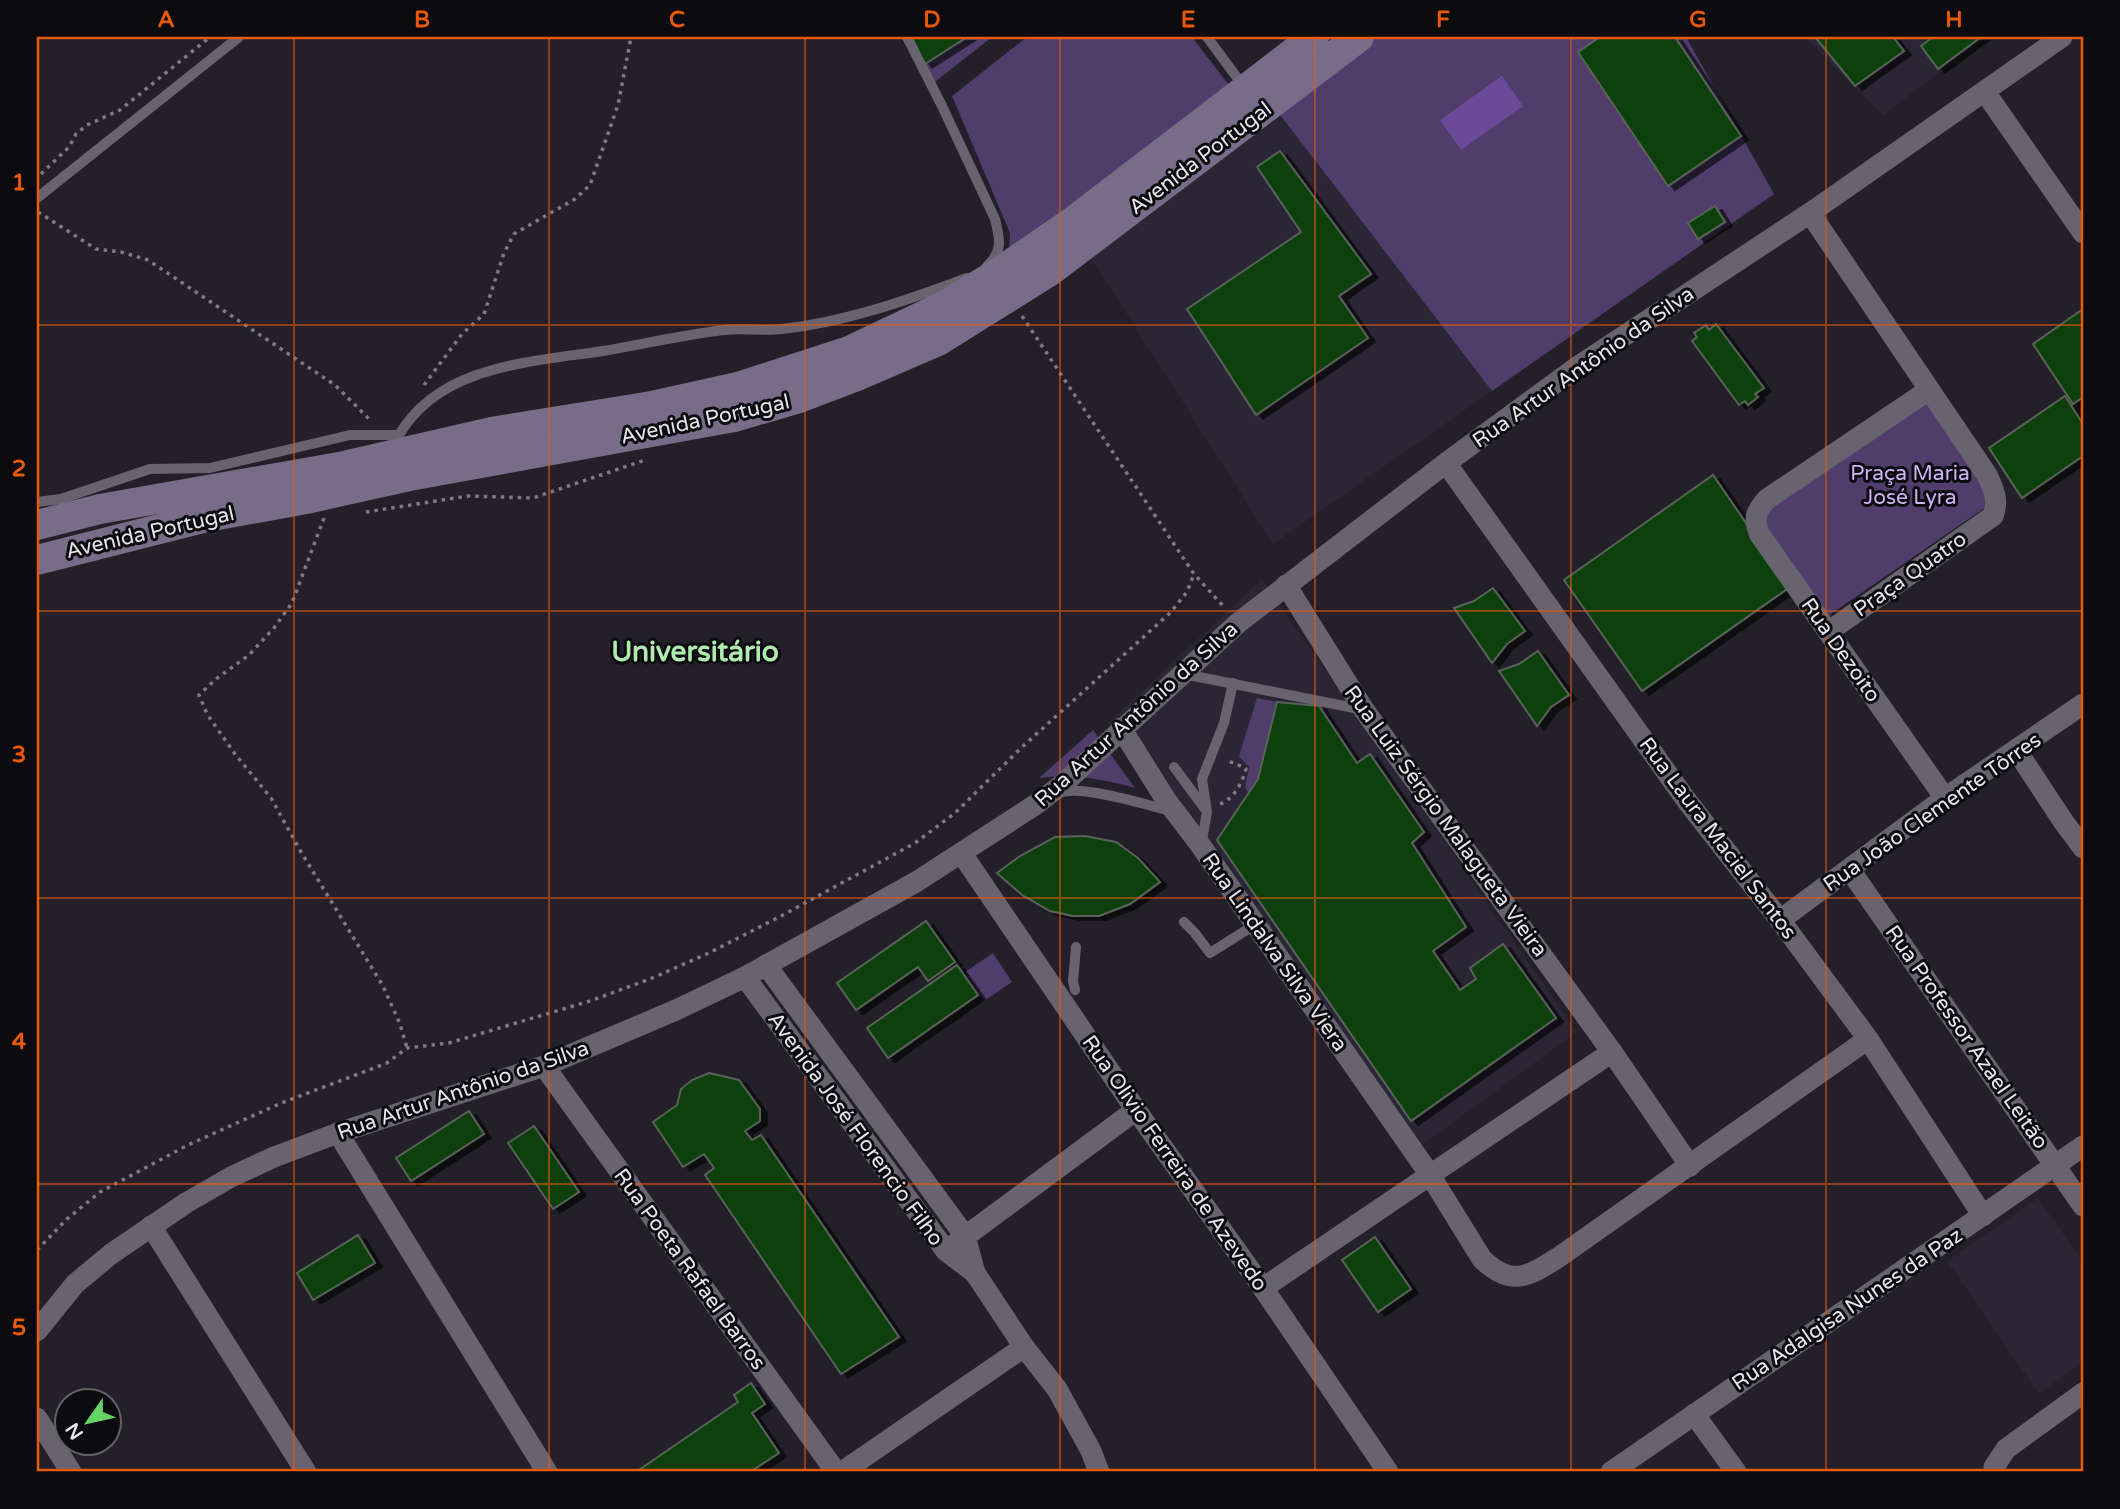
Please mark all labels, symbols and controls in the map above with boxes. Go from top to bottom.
text: A [157,6,175,34]
text: B [414,6,430,34]
text: C [669,6,685,34]
text: D [923,6,941,34]
text: E [1181,6,1195,34]
text: F [1436,6,1450,34]
text: G [1689,6,1707,34]
text: H [1945,6,1963,34]
street label: Avenida Portugal [1124,97,1277,220]
text: 1 [12,169,26,197]
street label: Rua Artur Antônio da Silva [1468,281,1699,453]
street label: Avenida Portugal [618,389,792,450]
text: 2 [12,455,26,483]
park label: Praça Maria José Lyra [1850,461,1970,510]
street label: Avenida Portugal [63,501,237,564]
street label: Praça Quatro [1849,526,1972,623]
street label: Rua Dezoito [1796,593,1886,707]
street label: Rua Artur Antônio da Silva [1030,617,1243,812]
district label: Universitário [611,635,779,669]
street label: Rua Luiz Sérgio Malagueta Vieira [1339,681,1552,962]
street label: Rua João Clemente Tôrres [1819,728,2046,897]
street label: Rua Laura Maciel Santos [1634,733,1802,944]
text: 3 [12,741,26,769]
street label: Rua Lindalva Silva Viera [1197,848,1353,1056]
street label: Rua Professor Azael Leitão [1880,921,2054,1154]
street label: Avenida José Florencio Filho [762,1008,949,1251]
text: 4 [12,1028,27,1056]
street label: Rua Olivio Ferreira de Azevedo [1077,1031,1273,1296]
street label: Rua Artur Antônio da Silva [334,1036,592,1145]
street label: Rua Poeta Rafael Barros [608,1164,771,1375]
street label: Rua Adalgisa Nunes da Paz [1727,1223,1967,1396]
text: 5 [12,1314,26,1342]
north arrow [52,1386,122,1456]
text: N [61,1418,88,1443]

